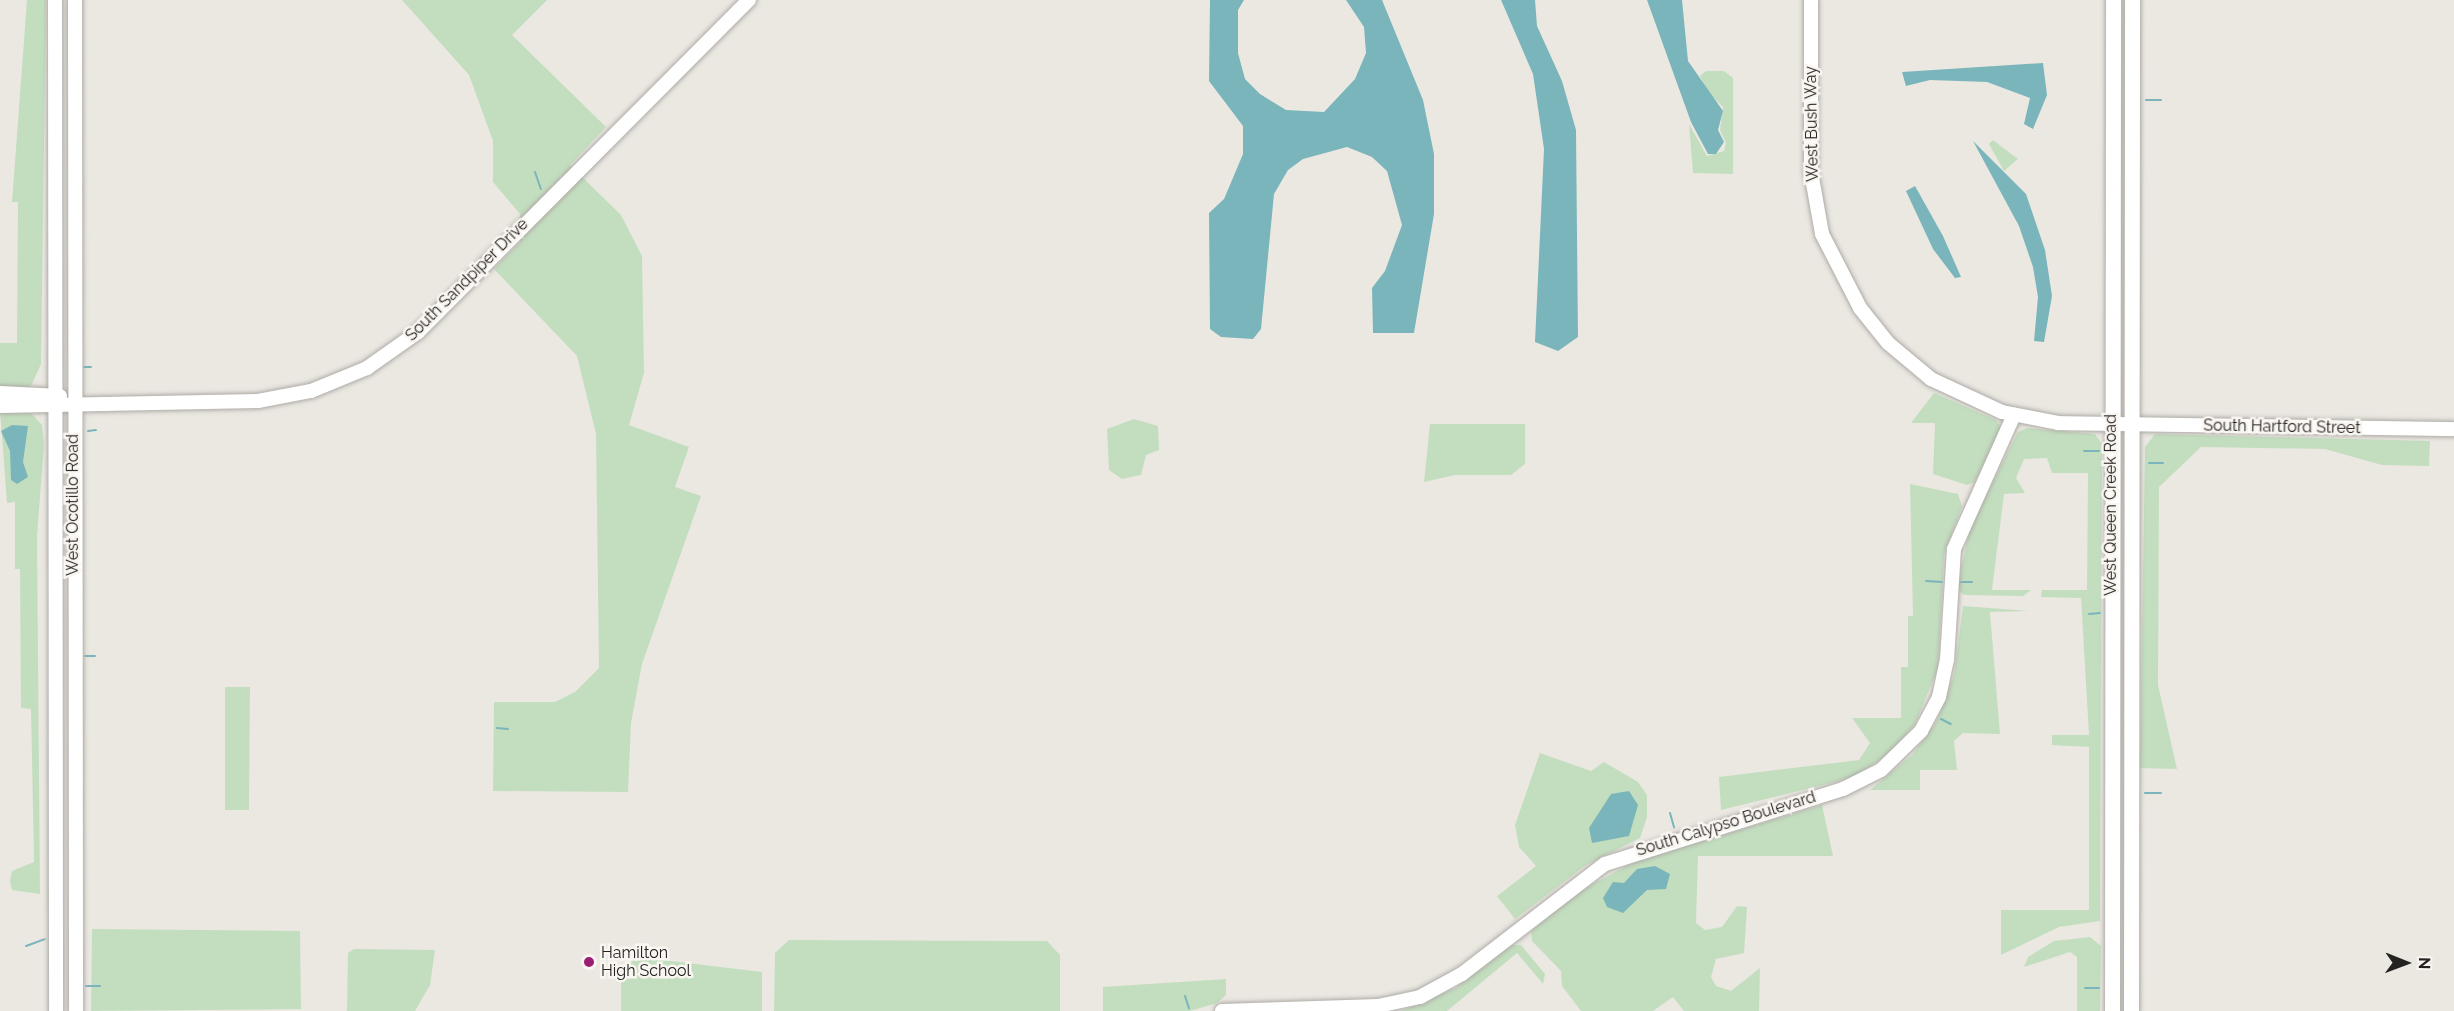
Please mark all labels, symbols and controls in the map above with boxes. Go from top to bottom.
street label: West Bush Way [1801,66,1823,182]
street label: South Sandpiper Drive [402,215,532,345]
street label: West Queen Creek Road [2101,414,2121,596]
street label: South Hartford Street [2203,416,2361,438]
street label: West Ocotillo Road [63,434,83,576]
street label: South Calypso Boulevard [1634,788,1818,860]
north arrow [2376,933,2436,993]
place label: Hamilton High School [601,943,691,981]
marker: Hamilton High School [582,955,596,969]
text: N [2415,957,2434,970]

